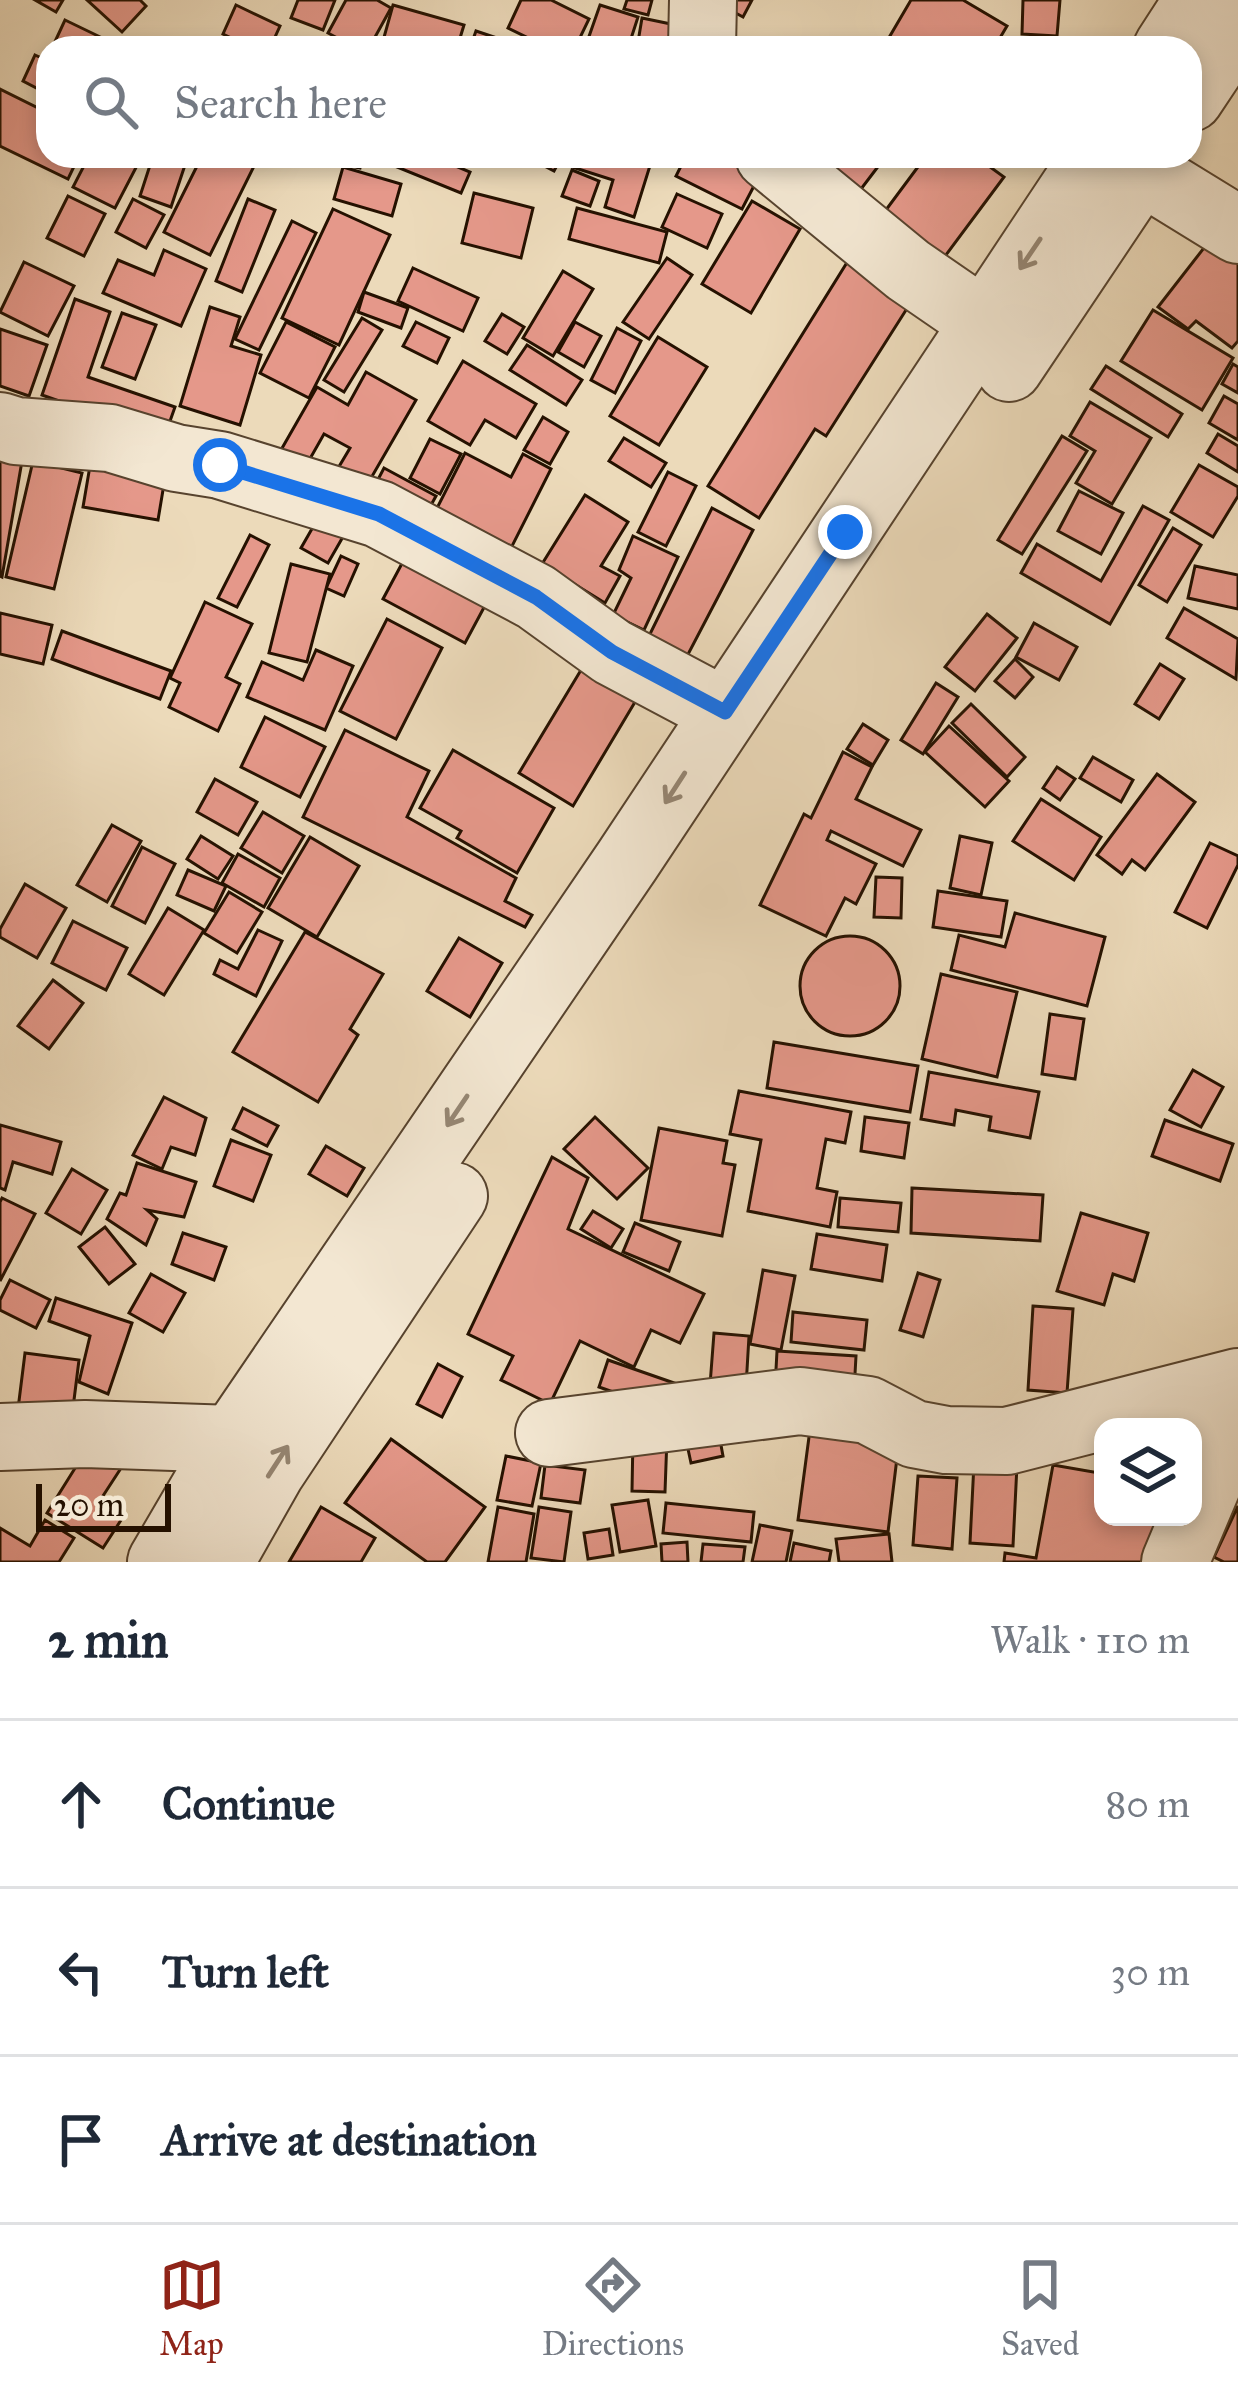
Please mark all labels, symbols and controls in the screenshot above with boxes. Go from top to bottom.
search box [36,36,1202,168]
icon: search [78,69,144,135]
text: Search here [174,75,387,130]
one-way arrow [1018,236,1043,270]
route start [193,438,247,492]
route end [818,505,872,559]
one-way arrow [663,771,688,805]
one-way arrow [445,1094,470,1128]
map controls [1094,1418,1202,1526]
button: layers [1094,1418,1202,1526]
one-way arrow [266,1444,291,1478]
scale bar [36,1478,171,1531]
text: 20 m [54,1485,124,1525]
text: 2 min [48,1609,169,1671]
text: Walk · 110 m [990,1616,1190,1664]
icon: ahead [48,1771,114,1837]
text: Continue [162,1776,335,1831]
text: 80 m [1105,1780,1190,1828]
icon: left [48,1939,114,2005]
text: Turn left [162,1944,329,1999]
text: 30 m [1111,1948,1190,1996]
icon: arrive [48,2107,114,2173]
text: Arrive at destination [162,2112,537,2167]
tab: Map [159,2252,225,2364]
tab: Directions [542,2252,684,2364]
tab: Saved [1001,2252,1079,2364]

